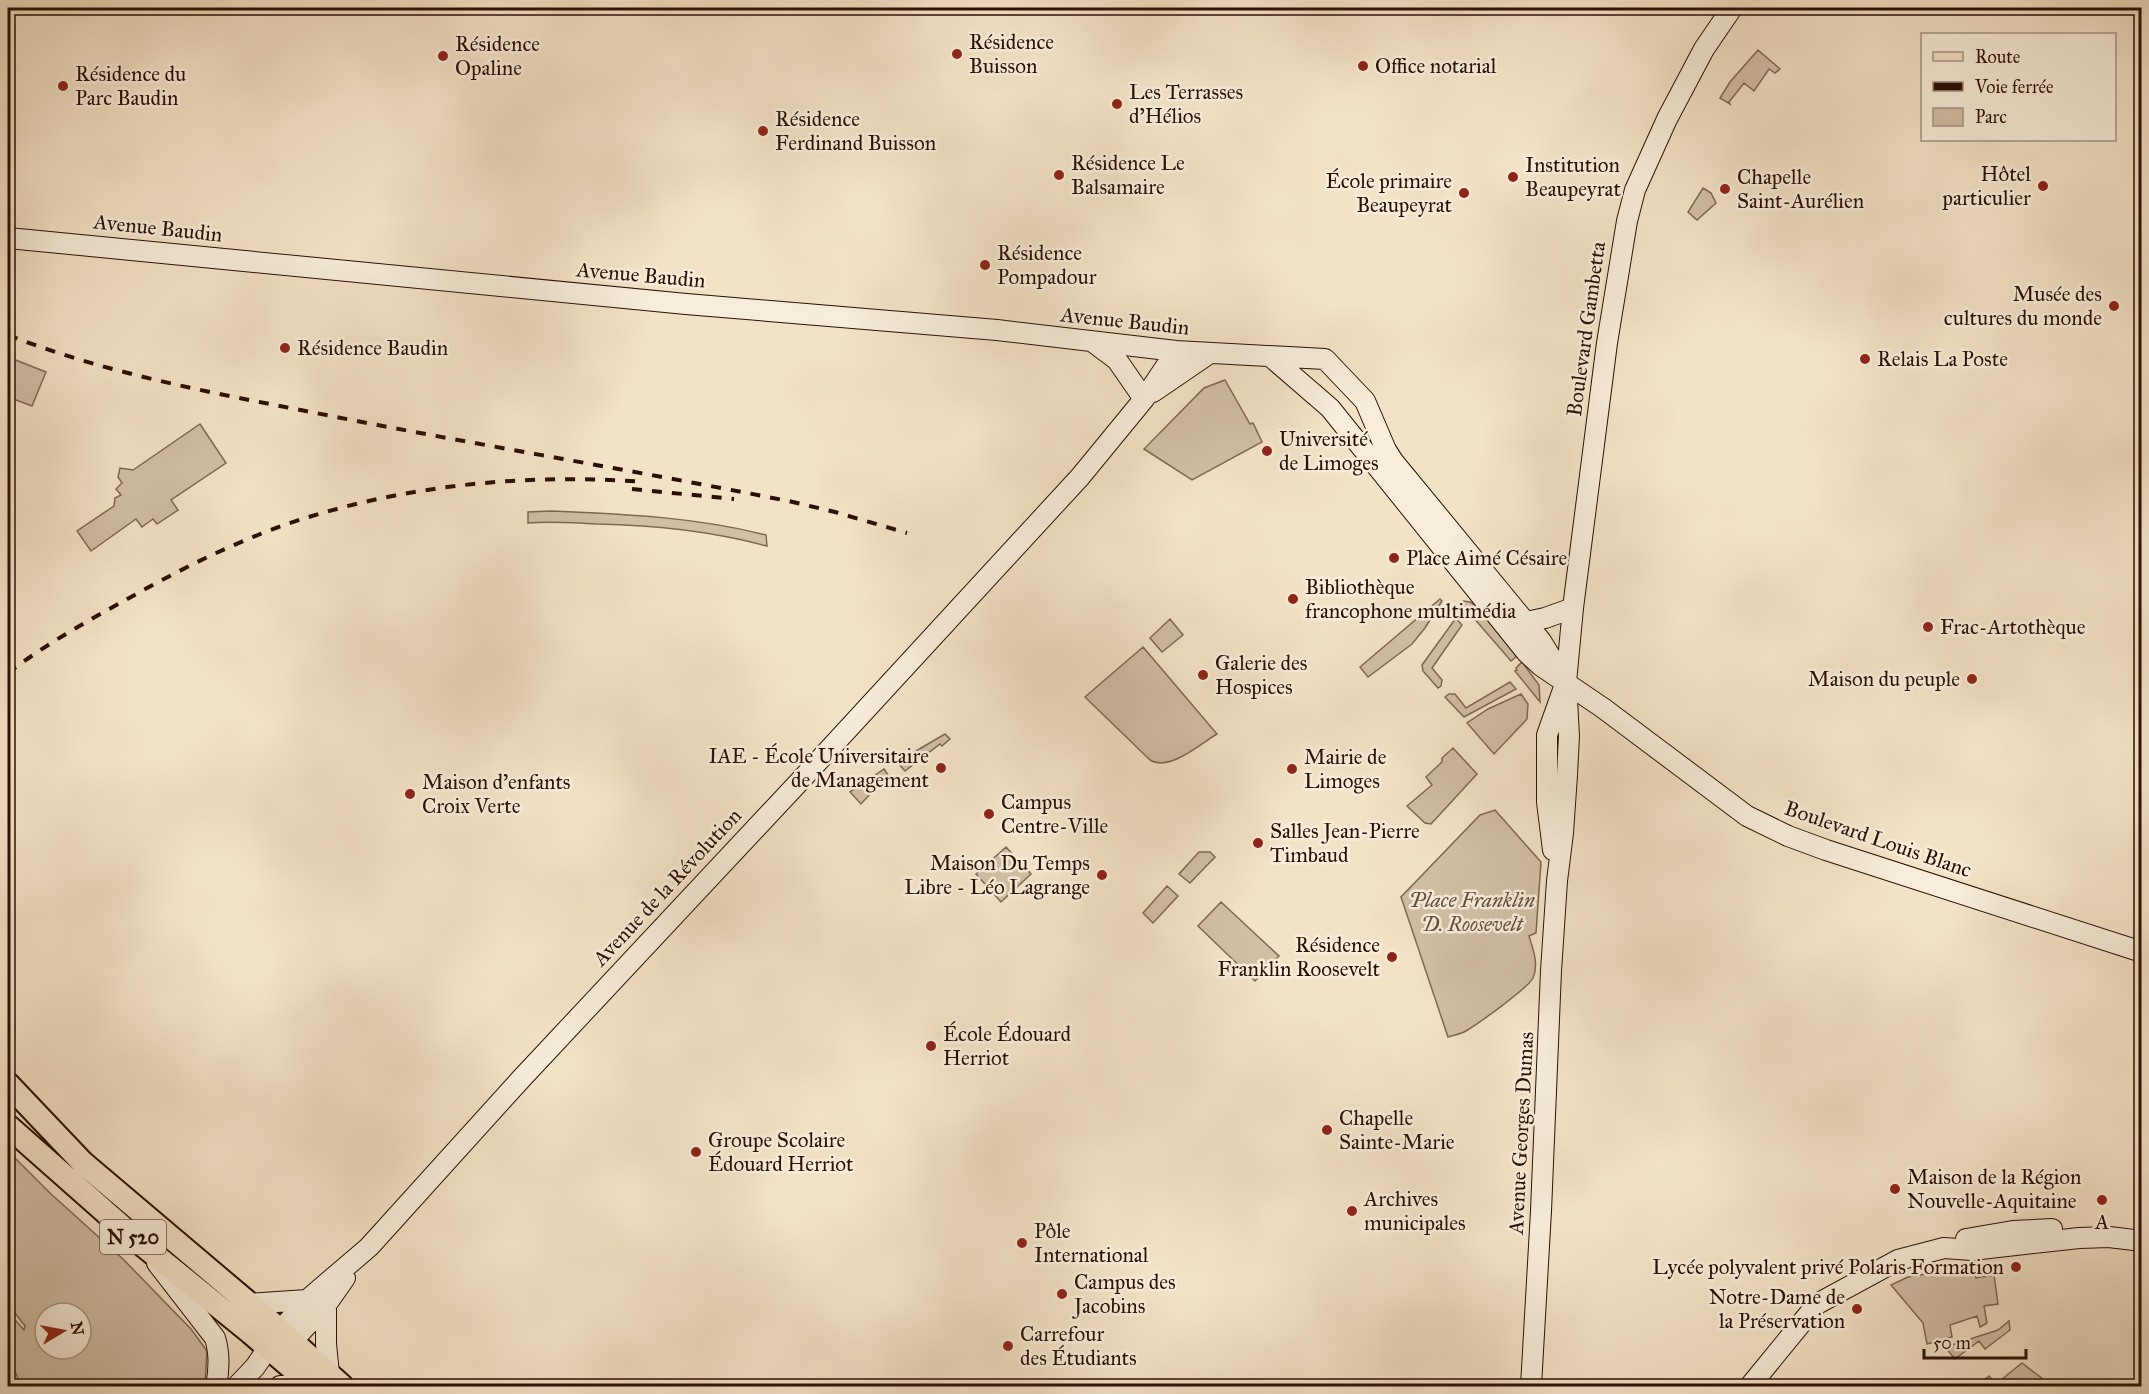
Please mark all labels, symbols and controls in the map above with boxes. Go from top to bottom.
place label: Résidence Buisson [969,29,1054,79]
place label: Résidence Opaline [455,31,540,81]
legend [1921,33,2116,141]
text: Route [1975,46,2020,68]
marker: Résidence Buisson [950,47,964,61]
marker: Résidence Opaline [436,49,450,63]
place label: Office notarial [1375,53,1497,79]
marker: Office notarial [1356,59,1370,73]
place label: Résidence du Parc Baudin [75,61,186,111]
text: Voie ferrée [1974,76,2054,98]
marker: Résidence du Parc Baudin [56,79,70,93]
place label: Les Terrasses d'Hélios [1129,79,1243,129]
marker: Les Terrasses d'Hélios [1110,97,1124,111]
place label: Résidence Ferdinand Buisson [775,106,936,156]
text: Parc [1975,106,2007,128]
marker: Résidence Ferdinand Buisson [756,124,770,138]
place label: Résidence Le Balsamaire [1071,150,1185,200]
place label: Institution Beaupeyrat [1525,152,1621,202]
place label: Hôtel particulier [1942,161,2031,211]
place label: Chapelle Saint-Aurélien [1737,164,1864,214]
place label: École primaire Beaupeyrat [1326,167,1453,218]
marker: Résidence Le Balsamaire [1052,168,1066,182]
marker: Institution Beaupeyrat [1506,170,1520,184]
marker: Hôtel particulier [2036,179,2050,193]
marker: Chapelle Saint-Aurélien [1718,182,1732,196]
marker: École primaire Beaupeyrat [1457,186,1471,200]
street label: Avenue Baudin [91,208,224,248]
place label: Résidence Pompadour [997,240,1097,290]
street label: Boulevard Gambetta [1561,240,1611,418]
street label: Avenue Baudin [575,256,706,294]
marker: Résidence Pompadour [978,258,992,272]
place label: Musée des cultures du monde [1944,281,2102,331]
marker: Musée des cultures du monde [2107,299,2121,313]
street label: Avenue Baudin [1058,301,1191,341]
place label: Résidence Baudin [297,335,448,361]
marker: Résidence Baudin [278,341,292,355]
place label: Relais La Poste [1877,346,2008,372]
marker: Relais La Poste [1858,352,1872,366]
place label: Université de Limoges [1279,426,1379,476]
marker: Université de Limoges [1260,444,1274,458]
place label: Place Aimé Césaire [1406,545,1568,571]
marker: Place Aimé Césaire [1387,551,1401,565]
place label: Bibliothèque francophone multimédia [1305,574,1516,624]
marker: Bibliothèque francophone multimédia [1286,592,1300,606]
place label: Frac-Artothèque [1940,614,2086,640]
marker: Frac-Artothèque [1921,620,1935,634]
place label: Galerie des Hospices [1215,650,1307,700]
place label: Maison du peuple [1808,666,1960,692]
marker: Galerie des Hospices [1196,668,1210,682]
marker: Maison du peuple [1965,672,1979,686]
place label: IAE - École Universitaire de Management [708,742,930,793]
place label: Mairie de Limoges [1304,744,1387,794]
marker: IAE - École Universitaire de Management [934,761,948,775]
marker: Mairie de Limoges [1285,762,1299,776]
place label: Maison d'enfants Croix Verte [422,769,570,819]
marker: Maison d'enfants Croix Verte [403,787,417,801]
place label: Campus Centre-Ville [1001,789,1109,839]
street label: Boulevard Louis Blanc [1781,795,1975,883]
street label: Avenue de la Révolution [586,803,747,972]
marker: Campus Centre-Ville [982,807,996,821]
place label: Salles Jean-Pierre Timbaud [1270,818,1420,868]
marker: Salles Jean-Pierre Timbaud [1251,836,1265,850]
place label: Maison Du Temps Libre - Léo Lagrange [904,850,1090,900]
marker: Maison Du Temps Libre - Léo Lagrange [1095,868,1109,882]
park label: Place Franklin D. Roosevelt [1409,887,1535,937]
place label: Résidence Franklin Roosevelt [1218,932,1381,982]
marker: Résidence Franklin Roosevelt [1385,950,1399,964]
place label: École Édouard Herriot [943,1020,1072,1071]
street label: Avenue Georges Dumas [1503,1031,1539,1236]
marker: École Édouard Herriot [924,1039,938,1053]
place label: Chapelle Sainte-Marie [1339,1105,1455,1155]
marker: Chapelle Sainte-Marie [1320,1123,1334,1137]
place label: Groupe Scolaire Édouard Herriot [708,1127,854,1177]
marker: Groupe Scolaire Édouard Herriot [689,1145,703,1159]
place label: Maison de la Région Nouvelle-Aquitaine [1907,1164,2081,1214]
marker: Maison de la Région Nouvelle-Aquitaine [1888,1182,1902,1196]
place label: Archives municipales [1363,1186,1466,1236]
marker: A [2095,1193,2109,1207]
marker: Archives municipales [1345,1204,1359,1218]
place label: A [2094,1209,2109,1235]
place label: Pôle International [1034,1218,1149,1268]
road number: N 520 [100,1220,166,1254]
marker: Pôle International [1015,1236,1029,1250]
place label: Lycée polyvalent privé Polaris Formation [1652,1254,2004,1280]
marker: Lycée polyvalent privé Polaris Formation [2009,1260,2023,1274]
place label: Campus des Jacobins [1072,1269,1176,1319]
place label: Notre-Dame de la Préservation [1709,1284,1845,1334]
marker: Campus des Jacobins [1055,1287,1069,1301]
north arrow [33,1301,93,1361]
marker: Notre-Dame de la Préservation [1850,1302,1864,1316]
text: N [67,1320,88,1337]
place label: Carrefour des Étudiants [1020,1321,1137,1371]
scale bar [1924,1322,2026,1360]
text: 50 m [1933,1332,1971,1354]
marker: Carrefour des Étudiants [1001,1339,1015,1353]

